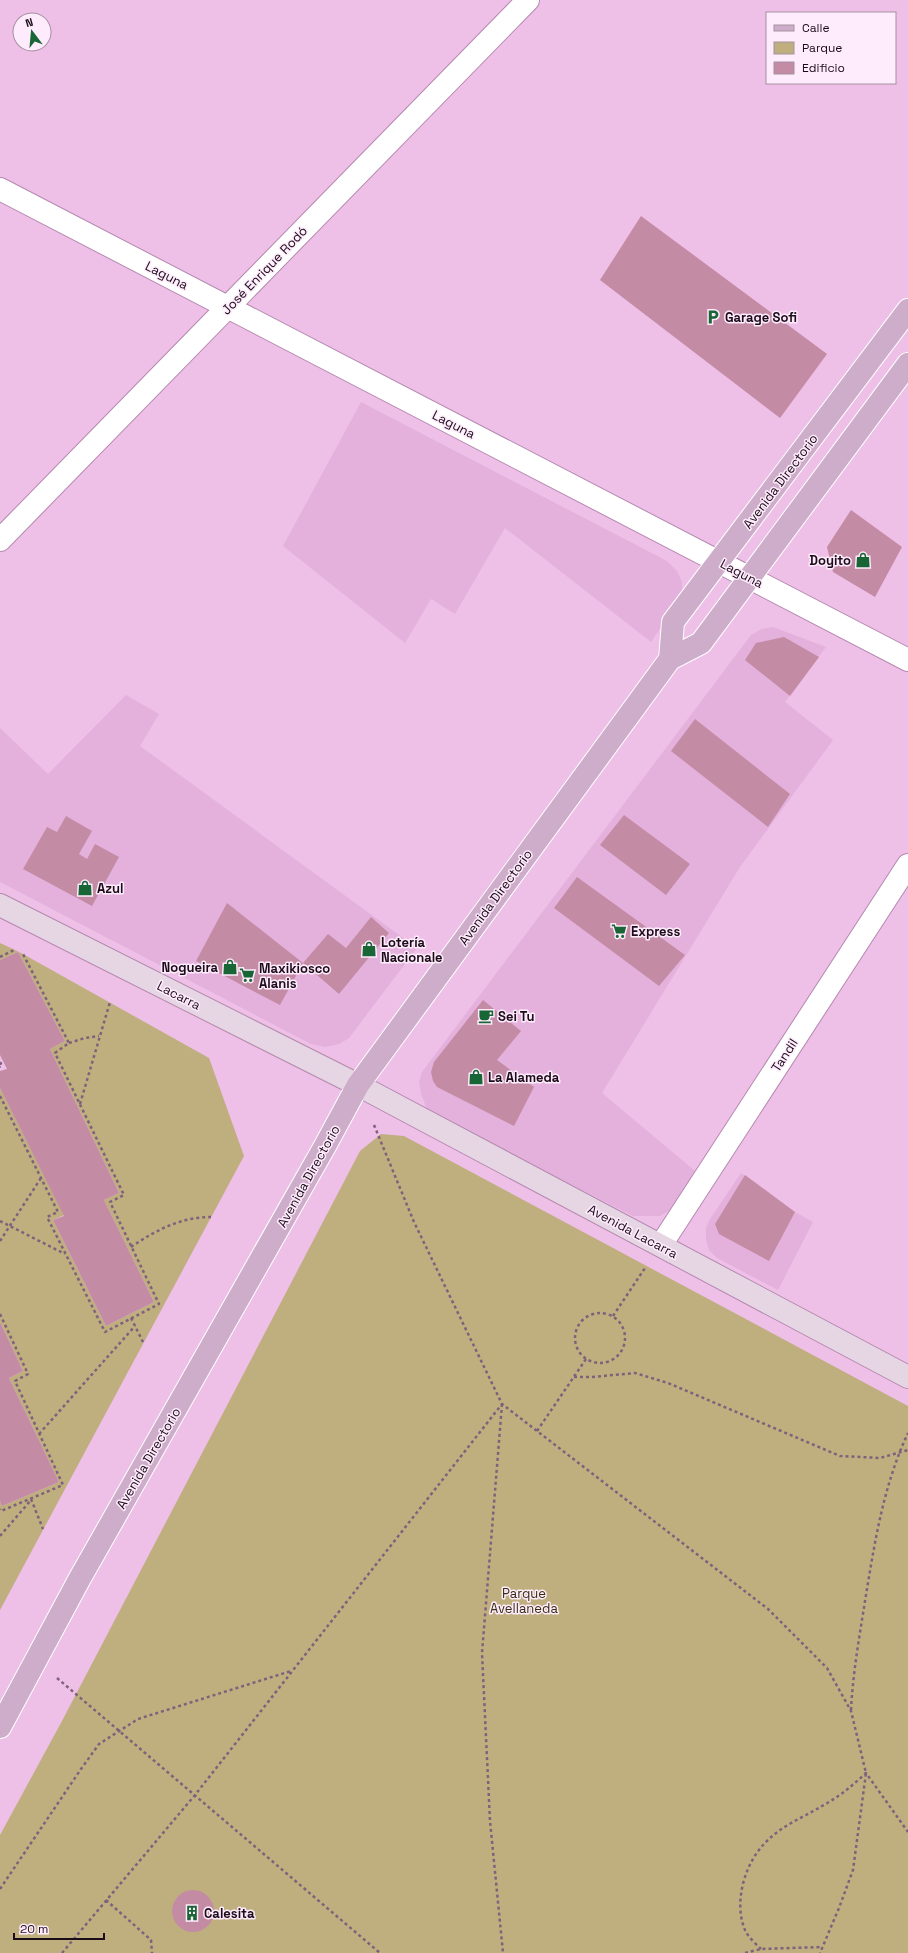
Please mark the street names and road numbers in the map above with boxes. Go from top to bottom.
street label: José Enrique Rodó [218,222,311,318]
street label: Laguna [142,257,192,294]
street label: Laguna [429,406,479,443]
street label: Avenida Directorio [739,431,822,532]
street label: Laguna [717,555,767,592]
street label: Avenida Directorio [455,846,536,949]
street label: Lacarra [154,977,204,1014]
street label: Tandil [767,1035,802,1075]
street label: Avenida Directorio [273,1122,344,1230]
street label: Avenida Lacarra [585,1201,681,1263]
street label: Avenida Directorio [112,1404,184,1512]

